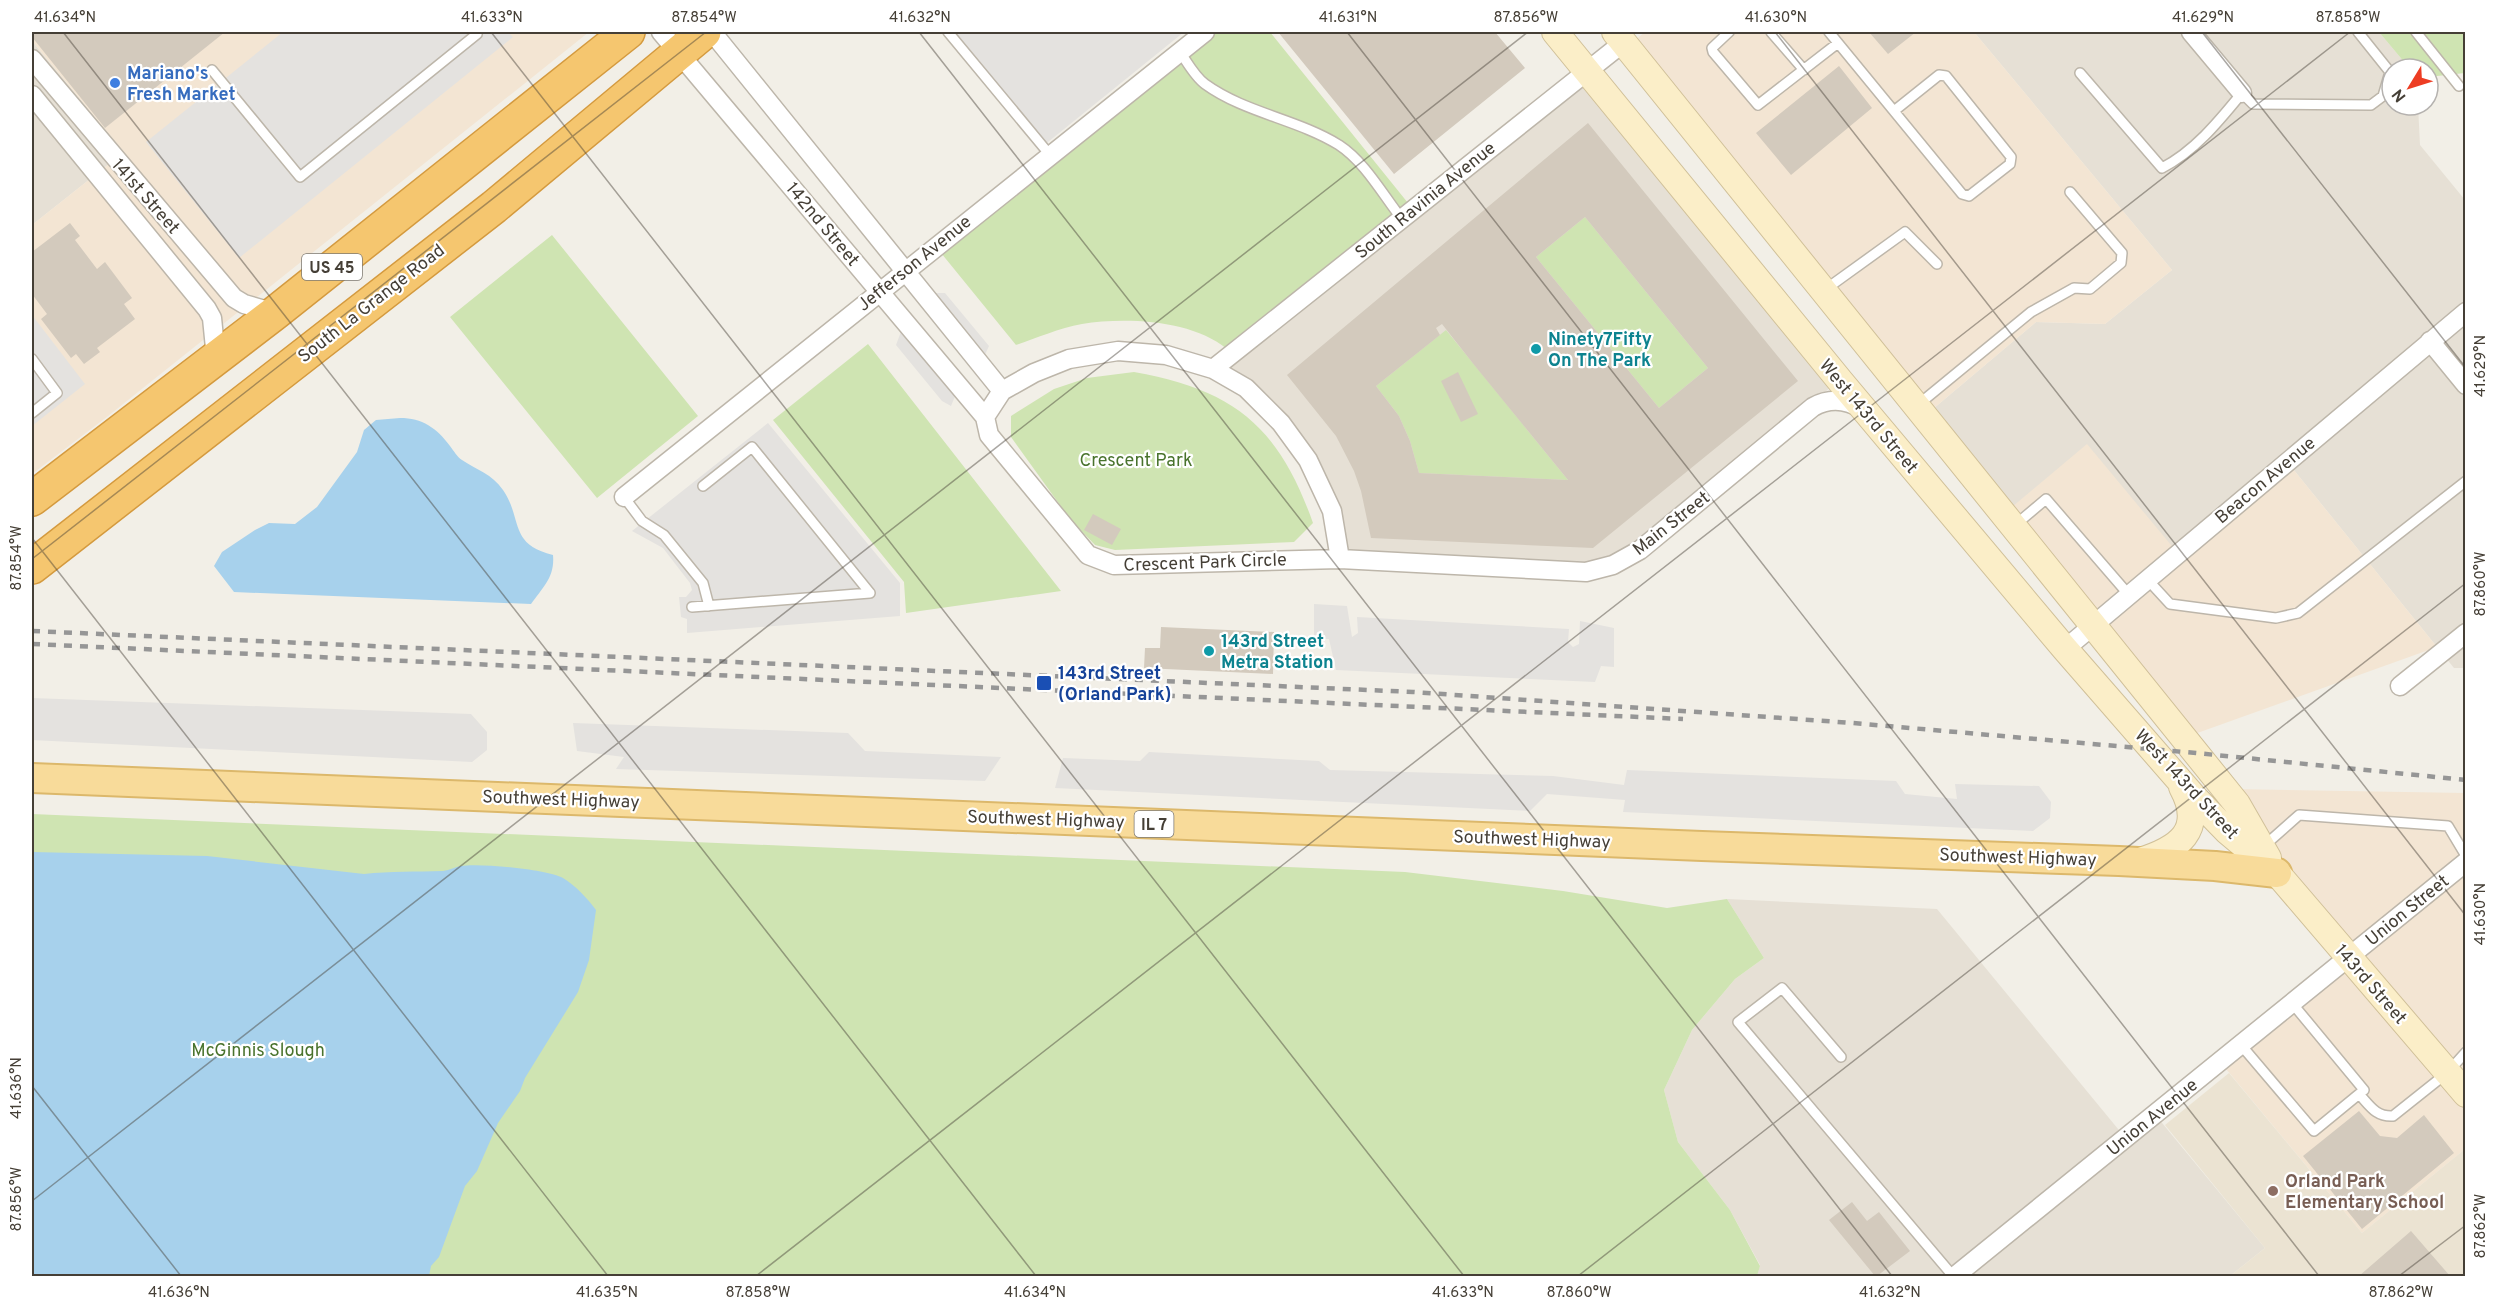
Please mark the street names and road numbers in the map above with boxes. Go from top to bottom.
street label: South Ravinia Avenue [1351,137,1501,265]
street label: 141st Street [106,154,184,240]
street label: 142nd Street [780,178,864,272]
street label: Jefferson Avenue [853,211,977,317]
street label: South La Grange Road [294,240,450,369]
road number: US 45 [302,254,362,280]
street label: West 143rd Street [1813,355,1922,479]
street label: Beacon Avenue [2211,432,2321,530]
street label: Main Street [1629,487,1715,562]
street label: Crescent Park Circle [1123,549,1287,578]
street label: West 143rd Street [2129,725,2243,845]
street label: Southwest Highway [482,786,640,815]
street label: Southwest Highway [967,806,1125,835]
road number: IL 7 [1134,811,1174,837]
street label: Southwest Highway [1453,826,1611,855]
street label: Southwest Highway [1939,844,2097,873]
street label: Union Street [2361,870,2454,952]
street label: 143rd Street [2329,940,2411,1030]
street label: Union Avenue [2103,1074,2203,1162]

